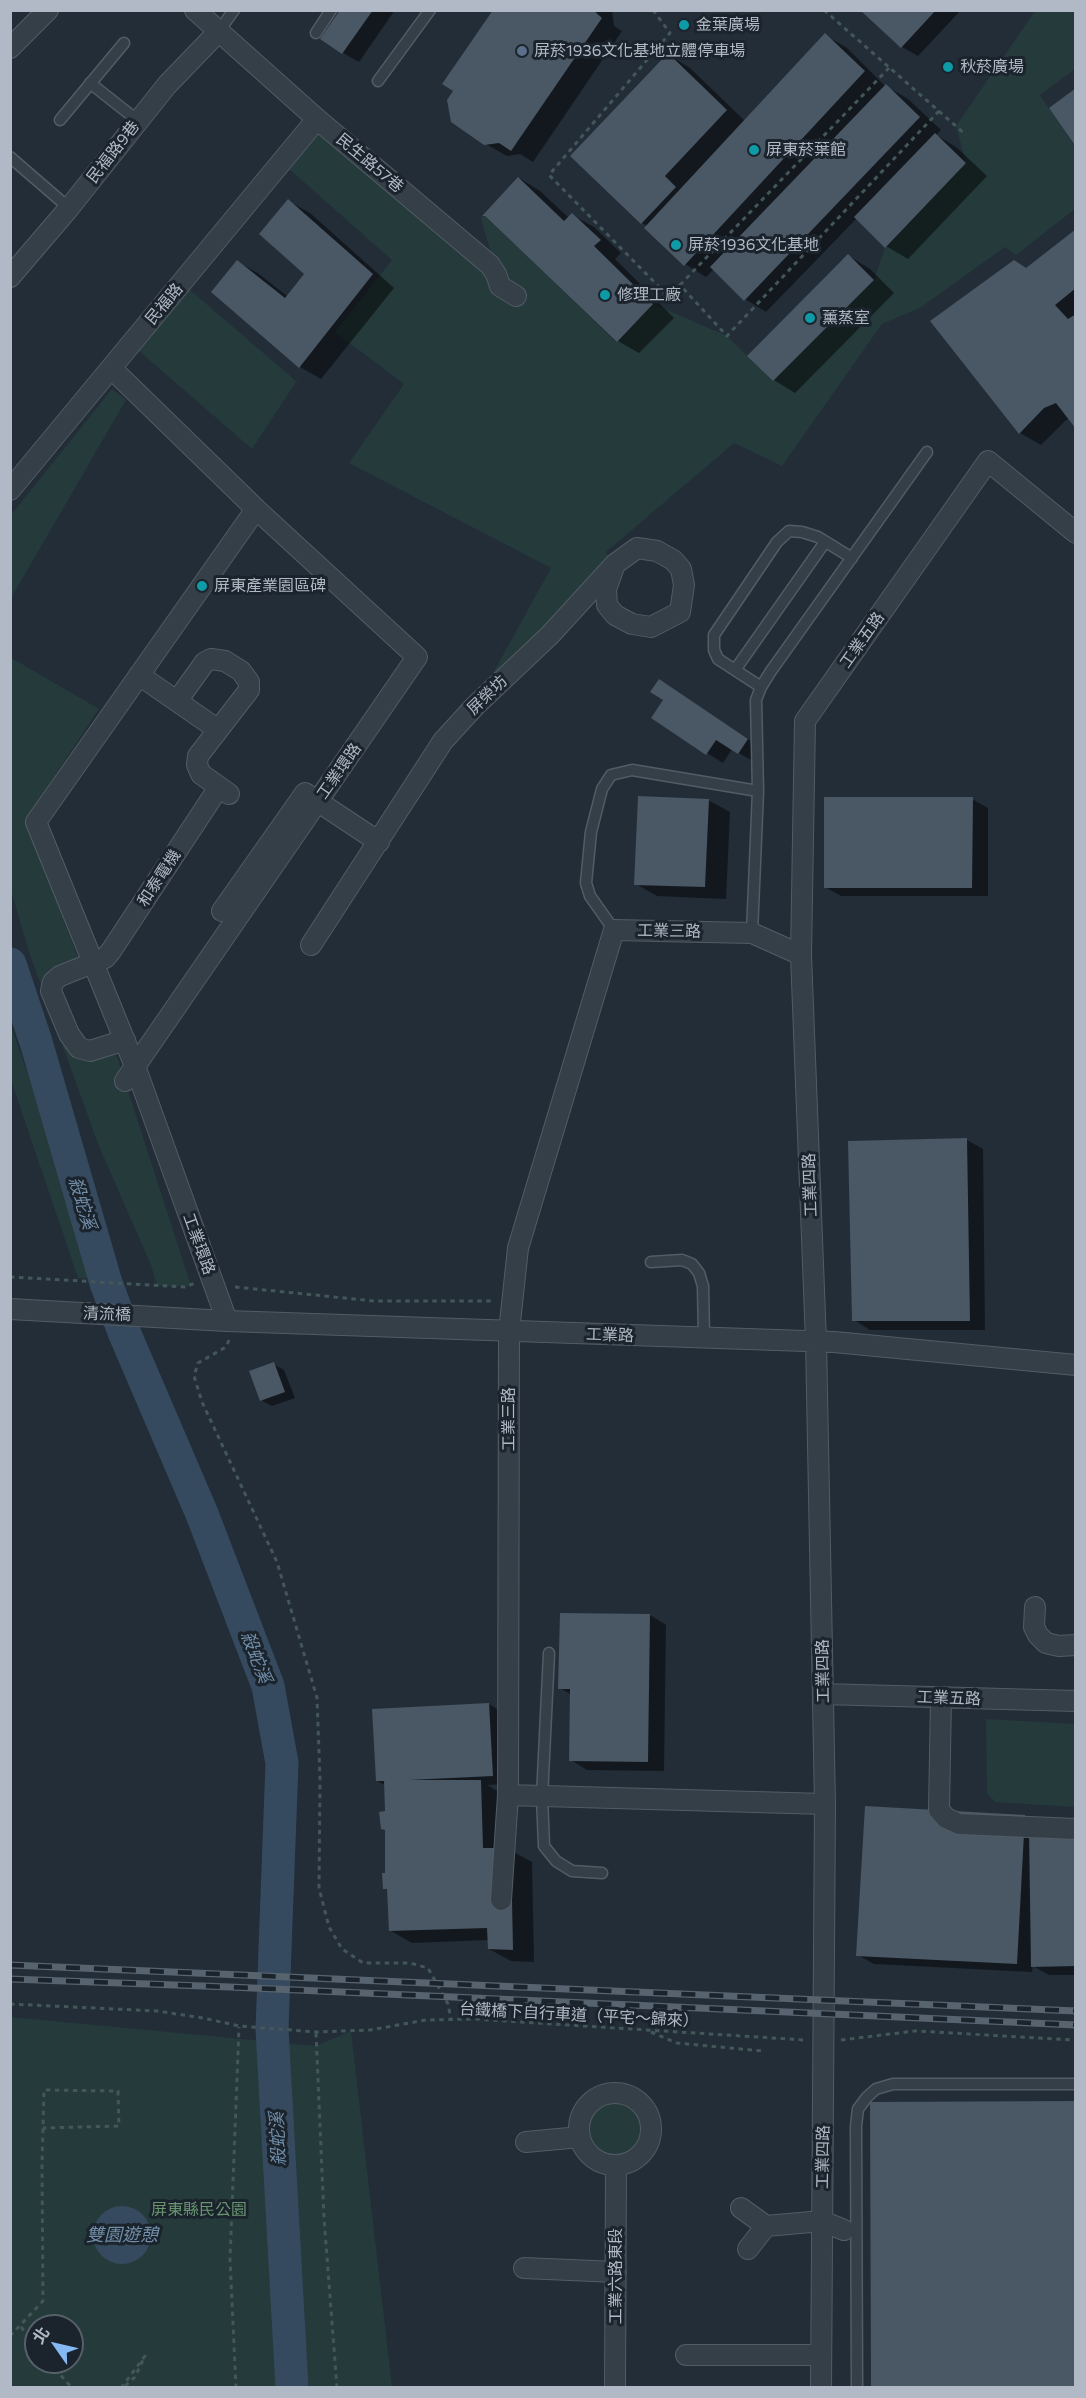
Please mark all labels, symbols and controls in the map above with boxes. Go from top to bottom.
place label: 金葉廣場 [696,15,760,35]
marker: 金葉廣場 [677,18,691,32]
place label: 屏菸1936文化基地立體停車場 [534,41,745,61]
marker: 屏菸1936文化基地立體停車場 [515,44,529,58]
place label: 秋菸廣場 [960,57,1024,77]
marker: 秋菸廣場 [941,60,955,74]
street label: 民福路9巷 [83,117,143,187]
street label: 民生路57巷 [333,129,407,197]
place label: 屏東菸葉館 [766,140,846,160]
marker: 屏東菸葉館 [747,143,761,157]
place label: 屏菸1936文化基地 [688,235,819,255]
marker: 屏菸1936文化基地 [669,238,683,252]
street label: 民福路 [141,279,187,329]
place label: 修理工廠 [617,285,681,305]
marker: 修理工廠 [598,288,612,302]
place label: 薰蒸室 [822,308,870,328]
marker: 薰蒸室 [803,311,817,325]
place label: 屏東產業園區碑 [214,576,326,596]
marker: 屏東產業園區碑 [195,579,209,593]
street label: 工業五路 [836,608,888,672]
street label: 屏榮坊 [463,671,511,719]
street label: 工業環路 [313,739,365,803]
street label: 和泰電機 [134,846,184,910]
street label: 工業三路 [637,921,701,941]
street label: 工業四路 [799,1153,821,1217]
water label: 殺蛇溪 [64,1174,100,1232]
street label: 工業環路 [179,1211,219,1277]
street label: 清流橋 [83,1304,131,1324]
street label: 工業路 [586,1325,634,1345]
street label: 工業三路 [499,1387,519,1451]
water label: 殺蛇溪 [236,1628,276,1686]
street label: 工業四路 [813,1639,833,1703]
street label: 工業五路 [917,1687,981,1709]
street label: 台鐵橋下自行車道（平宅～歸來） [459,1999,699,2031]
water label: 殺蛇溪 [266,2111,290,2167]
street label: 工業四路 [813,2125,833,2189]
park label: 屏東縣民公園 [151,2200,247,2220]
water label: 雙園遊憩 [86,2224,158,2246]
street label: 工業六路東段 [606,2228,626,2324]
north arrow [24,2314,84,2374]
text: 北 [28,2323,53,2347]

